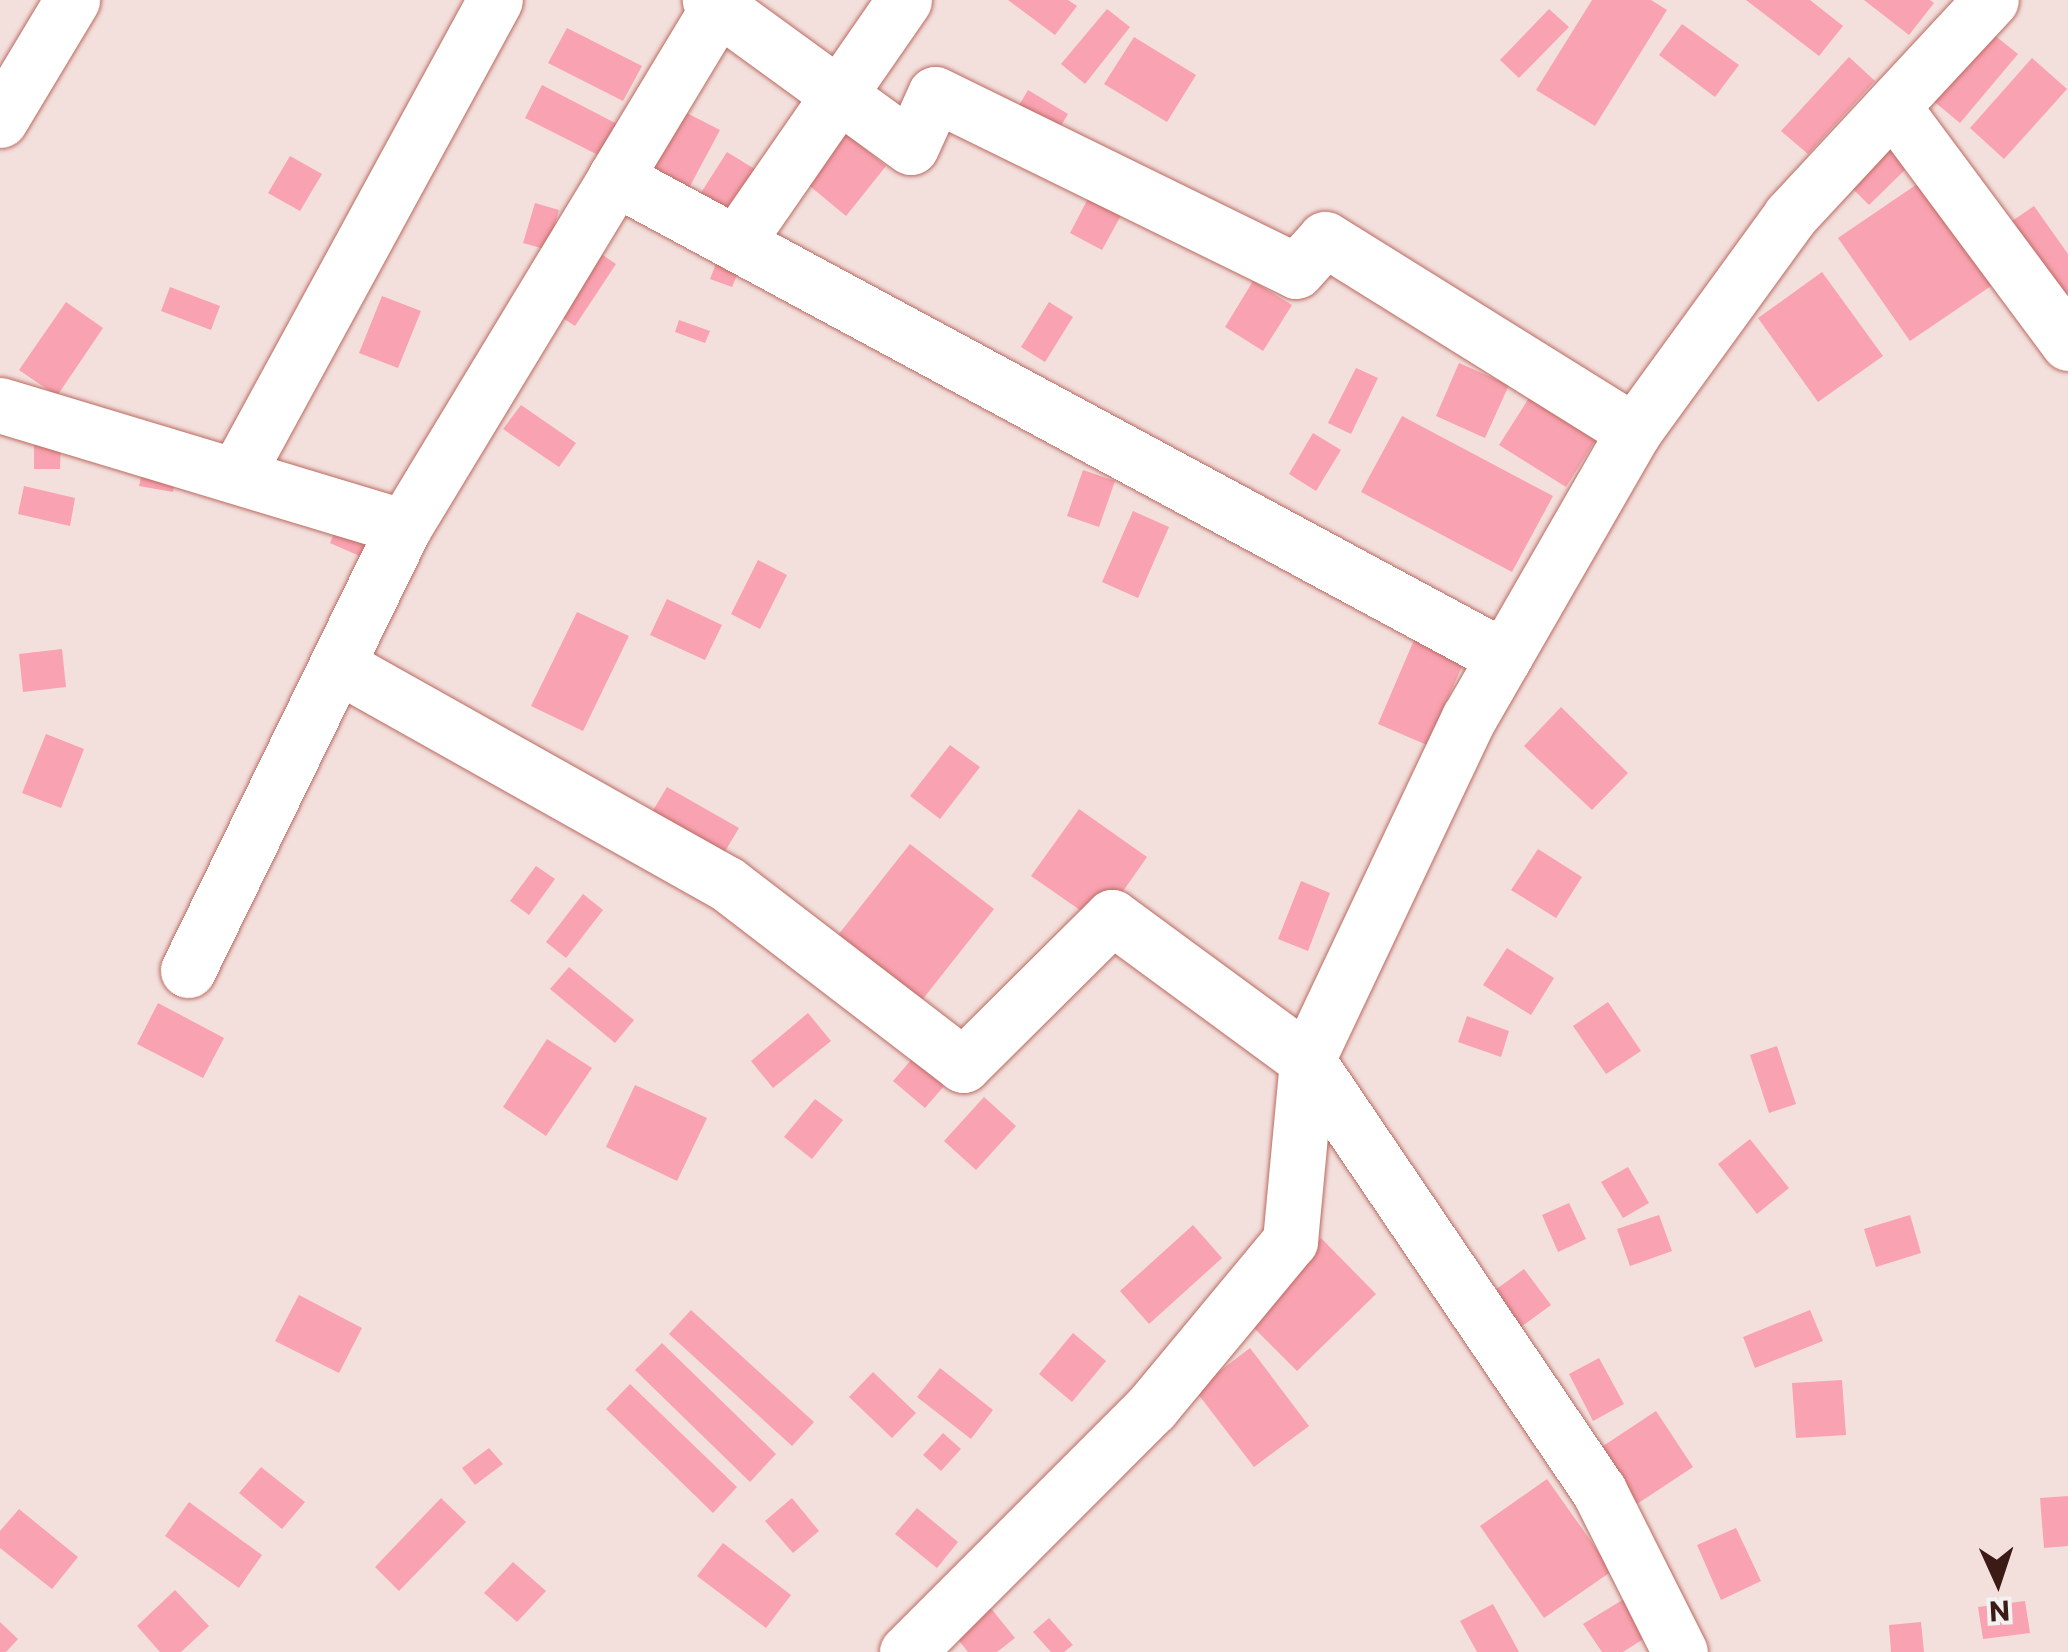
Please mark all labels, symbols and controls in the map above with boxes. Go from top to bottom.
north arrow [1948,1532,2048,1632]
text: N [1988,1594,2011,1629]

